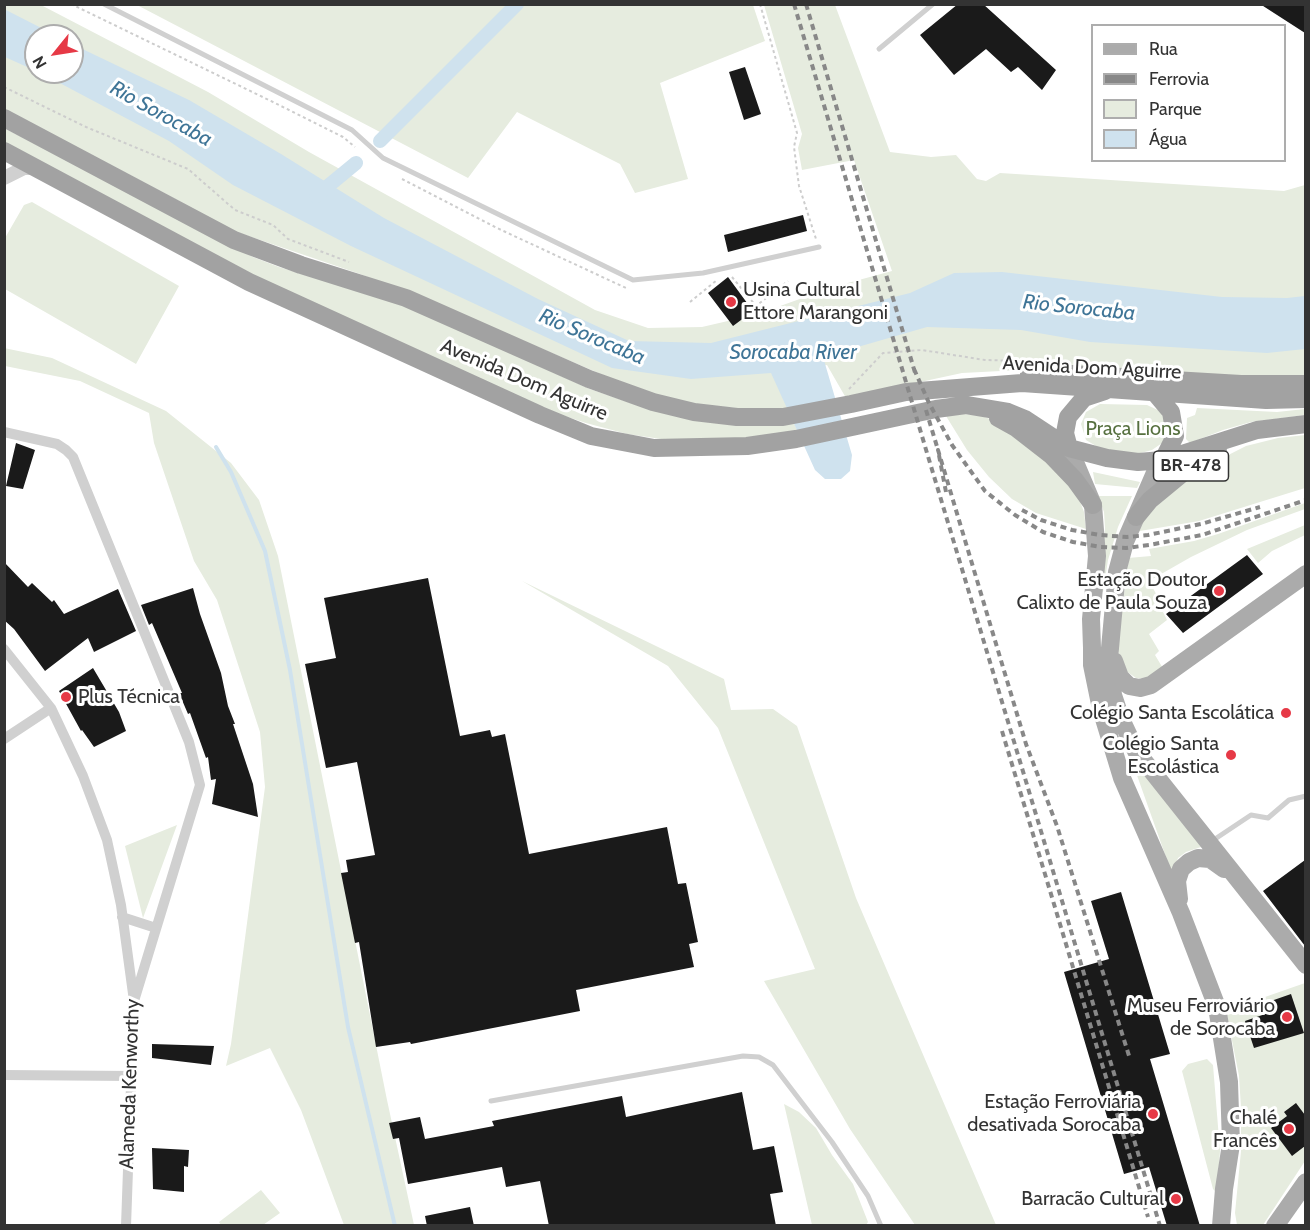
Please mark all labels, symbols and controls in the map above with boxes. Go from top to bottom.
north arrow [24,24,84,84]
legend [1091,24,1286,162]
text: Rua [1149,38,1178,60]
text: N [29,53,51,72]
text: Ferrovia [1149,68,1209,90]
water label: Rio Sorocaba [106,76,216,152]
text: Parque [1149,98,1202,120]
text: Água [1149,128,1187,150]
place label: Usina Cultural Ettore Marangoni [743,278,888,325]
water label: Rio Sorocaba [1022,290,1136,326]
marker: Usina Cultural Ettore Marangoni [724,295,738,309]
water label: Rio Sorocaba [535,303,649,371]
street label: Avenida Dom Aguirre [437,334,611,426]
water label: Sorocaba River [729,340,857,366]
street label: Avenida Dom Aguirre [1002,351,1182,385]
park label: Praça Lions [1086,417,1180,441]
road number: BR-478 [1154,451,1228,481]
place label: Estação Doutor Calixto de Paula Souza [1016,568,1207,615]
marker: Estação Doutor Calixto de Paula Souza [1212,584,1226,598]
place label: Plus Técnica [78,685,180,709]
marker: Plus Técnica [59,690,73,704]
place label: Colégio Santa Escolática [1070,701,1274,725]
marker: Colégio Santa Escolática [1279,706,1293,720]
place label: Colégio Santa Escolástica [1102,732,1219,779]
marker: Colégio Santa Escolástica [1224,748,1238,762]
place label: Museu Ferroviário de Sorocaba [1127,994,1275,1041]
street label: Alameda Kenworthy [115,998,145,1170]
marker: Museu Ferroviário de Sorocaba [1280,1010,1294,1024]
place label: Estação Ferroviária desativada Sorocaba [967,1090,1141,1137]
place label: Chalé Francês [1213,1106,1277,1153]
marker: Estação Ferroviária desativada Sorocaba [1146,1107,1160,1121]
marker: Chalé Francês [1282,1122,1296,1136]
place label: Barracão Cultural [1021,1187,1164,1211]
marker: Barracão Cultural [1169,1192,1183,1206]

